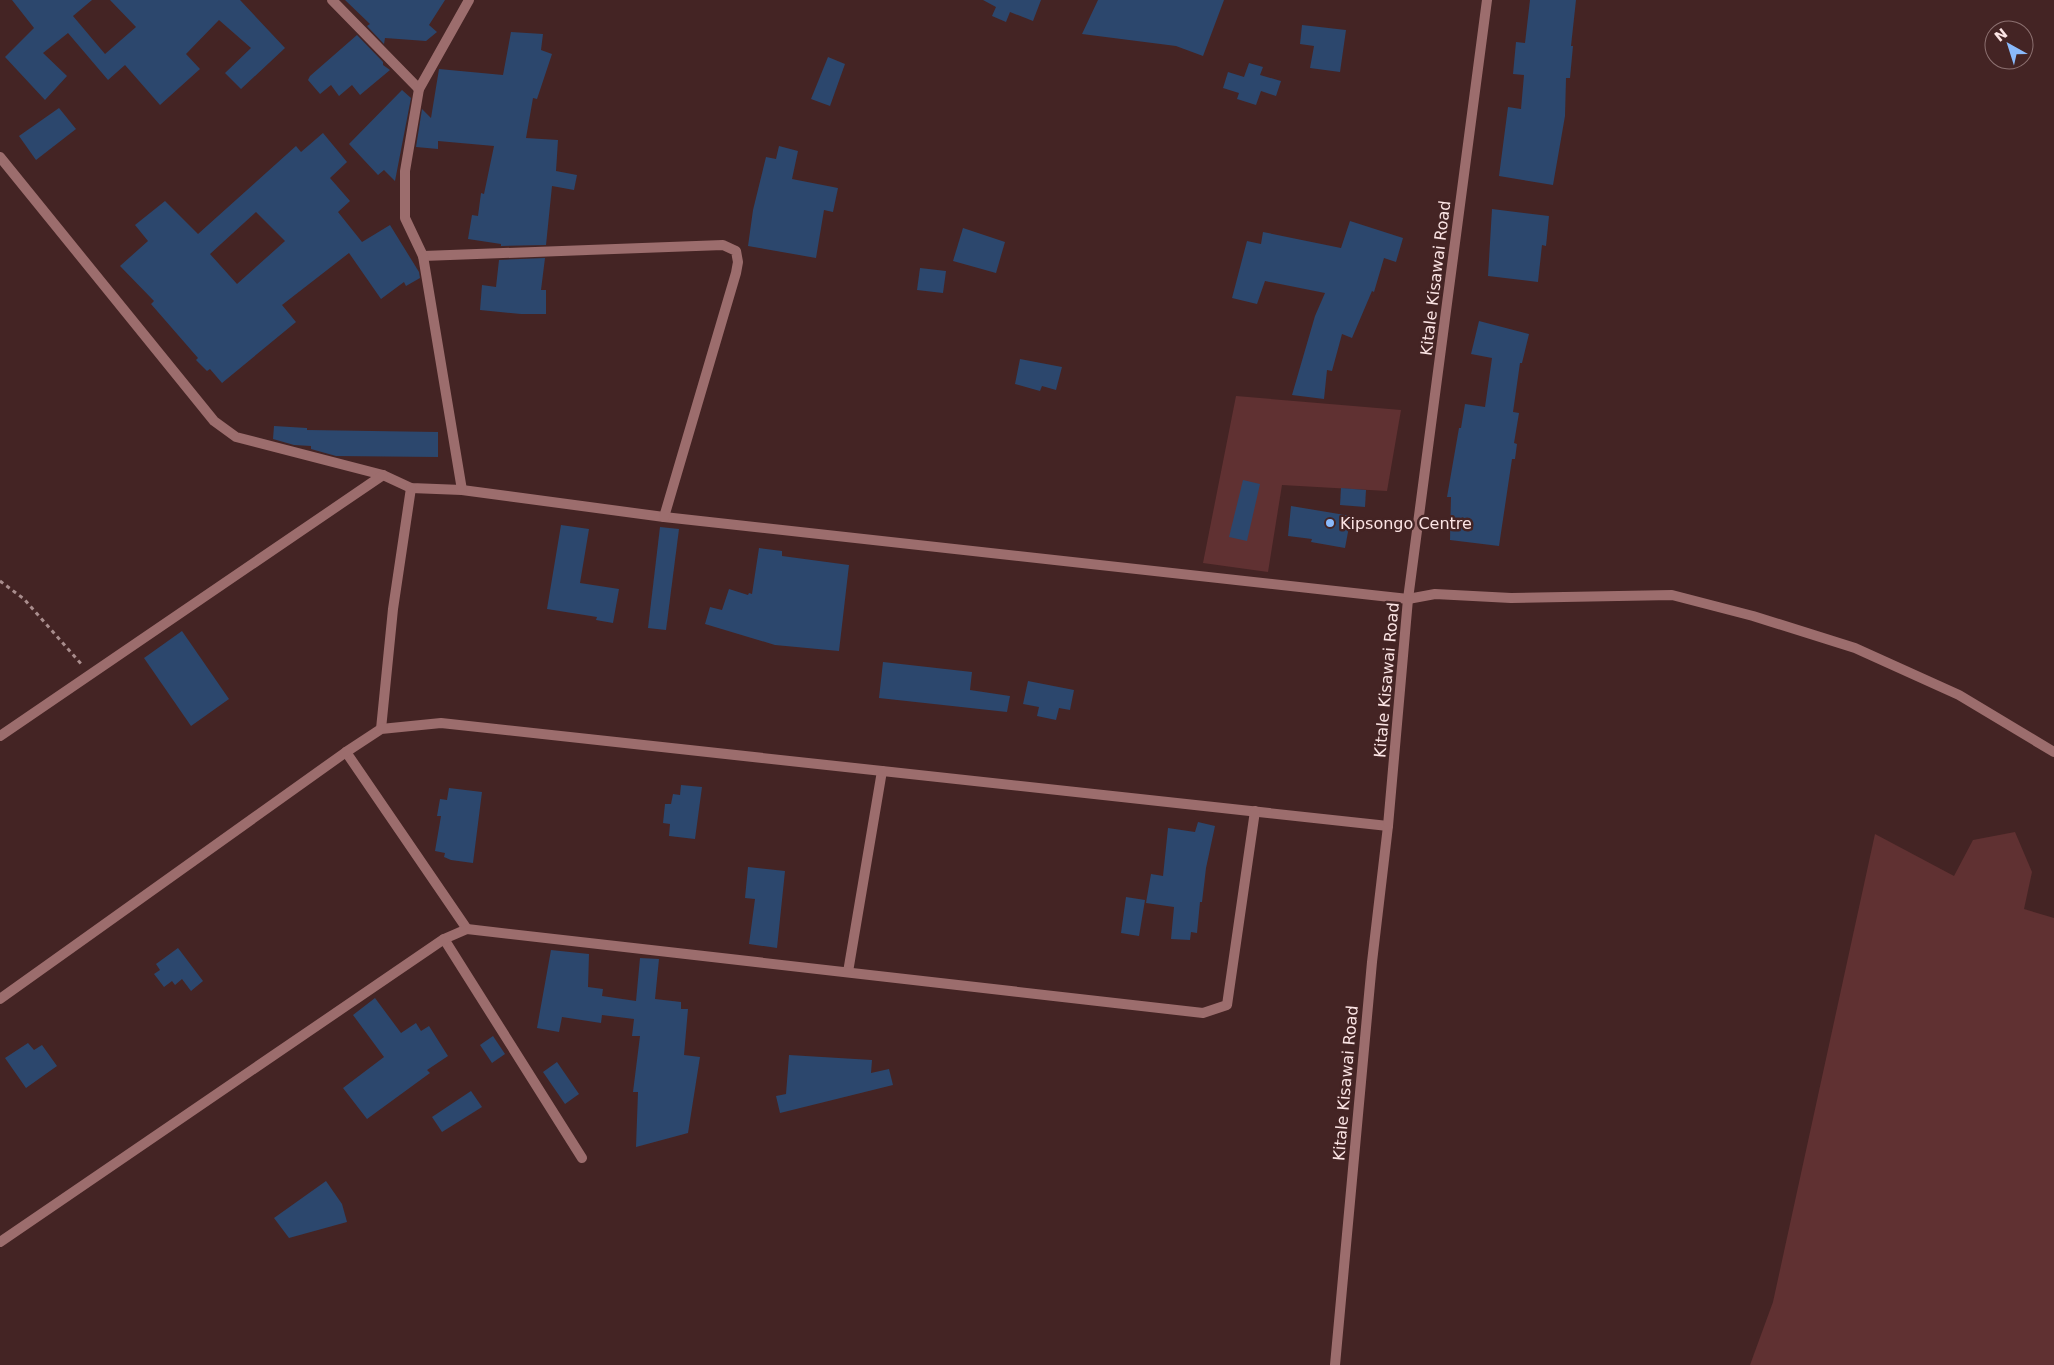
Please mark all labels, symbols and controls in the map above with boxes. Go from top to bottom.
north arrow [1984,20,2034,70]
text: N [1991,25,2010,45]
street label: Kitale Kisawai Road [1417,199,1454,357]
place label: Kipsongo Centre [1340,514,1472,533]
marker: Kipsongo Centre [1324,517,1336,529]
street label: Kitale Kisawai Road [1370,601,1403,759]
street label: Kitale Kisawai Road [1329,1004,1362,1162]

